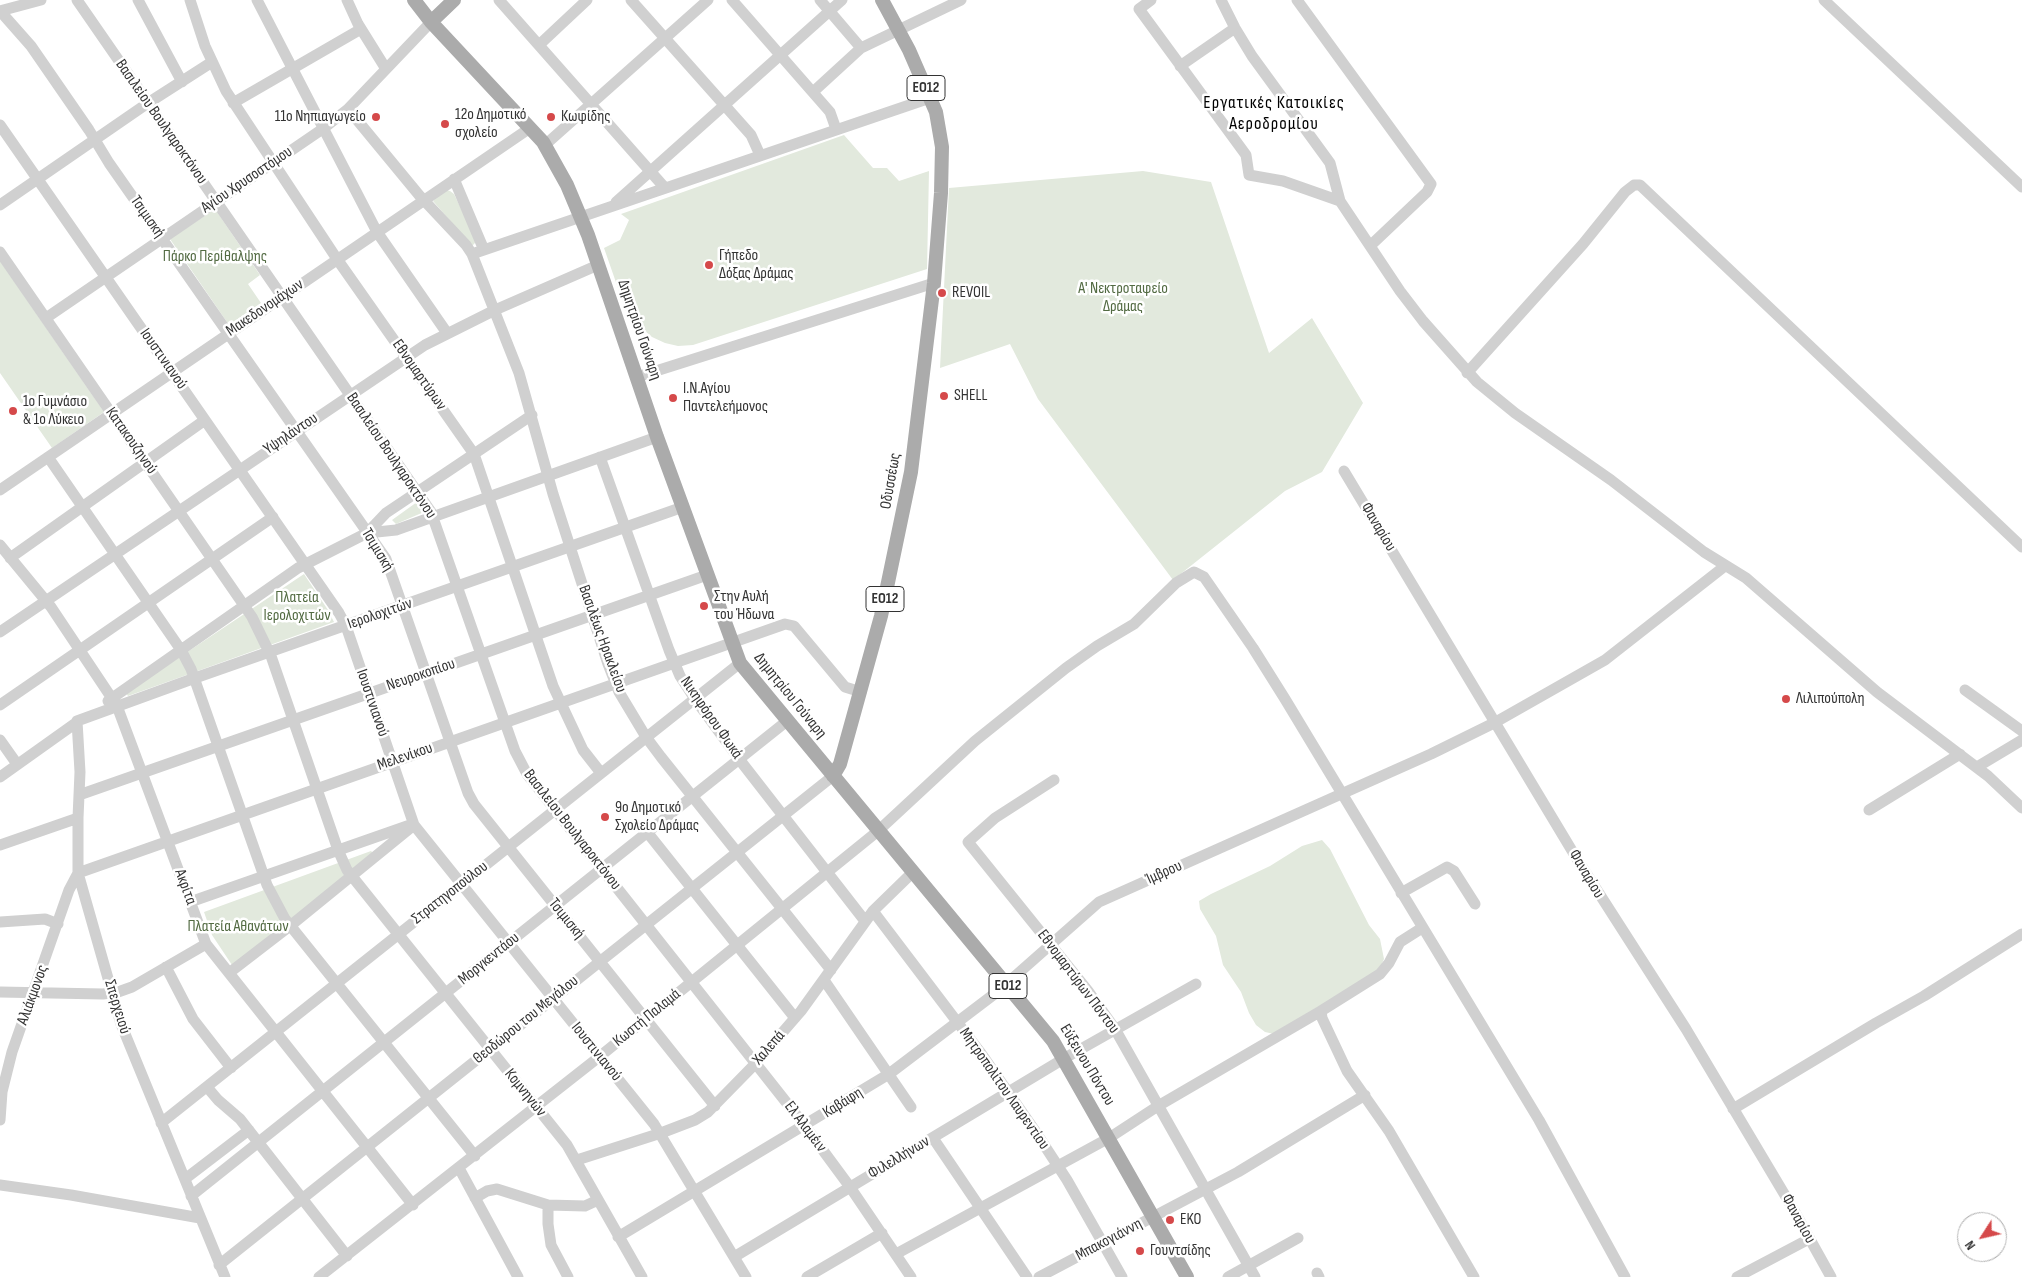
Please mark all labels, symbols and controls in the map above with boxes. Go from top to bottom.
street label: Βασιλείου Βουλγαροκτόνου [111,56,211,188]
road number: ΕΟ12 [907,76,945,100]
district label: Εργατικές Κατοικίες Αεροδρομίου [1201,92,1347,134]
place label: 12ο Δημοτικό σχολείο [455,105,526,143]
place label: 11ο Νηπιαγωγείο [275,107,366,127]
place label: Κωφίδης [561,107,611,127]
marker: 11ο Νηπιαγωγείο [370,111,382,123]
marker: Κωφίδης [545,111,557,123]
marker: 12ο Δημοτικό σχολείο [439,118,451,130]
street label: Αγίου Χρυσοστόμου [198,142,296,218]
street label: Τσιμισκή [126,192,168,242]
place label: Γήπεδο Δόξας Δράμας [719,246,794,284]
park label: Πάρκο Περίθαλψης [163,247,267,267]
marker: Γήπεδο Δόξας Δράμας [703,259,715,271]
street label: Μακεδονομάχων [223,275,307,341]
street label: Δημητρίου Γούναρη [613,277,665,383]
park label: Α' Νεκτροταφείο Δράμας [1078,279,1168,317]
place label: REVOIL [952,283,990,303]
marker: REVOIL [936,287,948,299]
street label: Ιουστινιανού [135,325,191,393]
street label: Εθνομαρτύρων [388,336,450,414]
place label: Ι.Ν.Αγίου Παντελεήμονος [683,379,768,417]
place label: SHELL [954,386,987,406]
street label: Βασιλείου Βουλγαροκτόνου [342,389,440,523]
marker: SHELL [938,390,950,402]
place label: 1o Γυμνάσιο & 1ο Λύκειο [23,392,87,430]
marker: Ι.Ν.Αγίου Παντελεήμονος [667,392,679,404]
street label: Κατακουζηνού [101,404,161,478]
marker: 1o Γυμνάσιο & 1ο Λύκειο [7,405,19,417]
street label: Υψηλάντου [260,409,322,459]
street label: Οδυσσέως [877,451,905,511]
street label: Φαναρίου [1356,499,1400,555]
street label: Τσιμισκή [357,525,397,575]
street label: Βασιλέως Ηρακλείου [574,583,630,695]
road number: ΕΟ12 [866,586,904,612]
place label: Στην Αυλή του Ήδωνα [714,587,774,625]
park label: Πλατεία Ιερολοχιτών [263,588,331,626]
street label: Ιερολοχιτών [345,594,415,634]
marker: Στην Αυλή του Ήδωνα [698,600,710,612]
street label: Δημητρίου Γούναρη [750,649,830,743]
street label: Νευροκοπίου [384,654,458,696]
street label: Ιουστινιανού [352,667,392,739]
street label: Νικηφόρου Φωκά [676,673,746,763]
place label: Λιλιπούπολη [1796,689,1864,709]
marker: Λιλιπούπολη [1780,693,1792,705]
street label: Μελενίκου [375,739,435,775]
street label: Βασιλείου Βουλγαροκτόνου [519,766,625,894]
place label: 9ο Δημοτικό Σχολείο Δράμας [615,798,699,836]
marker: 9ο Δημοτικό Σχολείο Δράμας [599,811,611,823]
street label: Φαναρίου [1564,846,1608,902]
street label: Στρατηγοπούλου [408,857,492,929]
street label: Ίμβρου [1143,857,1185,889]
street label: Ακρίτα [170,867,200,907]
street label: Τσιμισκή [544,895,588,943]
park label: Πλατεία Αθανάτων [187,917,289,937]
street label: Εθνομαρτύρων Πόντου [1033,926,1123,1038]
street label: Μοργκεντάου [455,929,523,989]
street label: Αλιάκμονος [13,962,53,1028]
street label: Θεοδώρου του Μεγάλου [470,972,582,1068]
road number: ΕΟ12 [989,974,1027,998]
street label: Σπερχειού [100,978,134,1036]
street label: Κωστή Παλαμά [609,985,685,1051]
street label: Ιουστινιανού [567,1019,625,1085]
street label: Εύξεινου Πόντου [1055,1021,1119,1109]
street label: Μητροπολίτου Λαυρεντίου [955,1024,1053,1154]
street label: Χαλεπά [749,1027,789,1069]
street label: Κομνηνών [500,1065,550,1121]
street label: Καβάφη [820,1083,866,1123]
street label: Ελ Αλαμέιν [780,1098,830,1156]
street label: Φιλελλήνων [865,1132,933,1184]
street label: Φαναρίου [1777,1191,1819,1247]
place label: EKO [1180,1210,1202,1230]
north arrow [1957,1212,2007,1262]
marker: EKO [1164,1214,1176,1226]
street label: Μπακογιάννη [1072,1215,1146,1265]
text: N [1961,1237,1979,1253]
place label: Γουντσίδης [1150,1241,1211,1261]
marker: Γουντσίδης [1134,1245,1146,1257]

